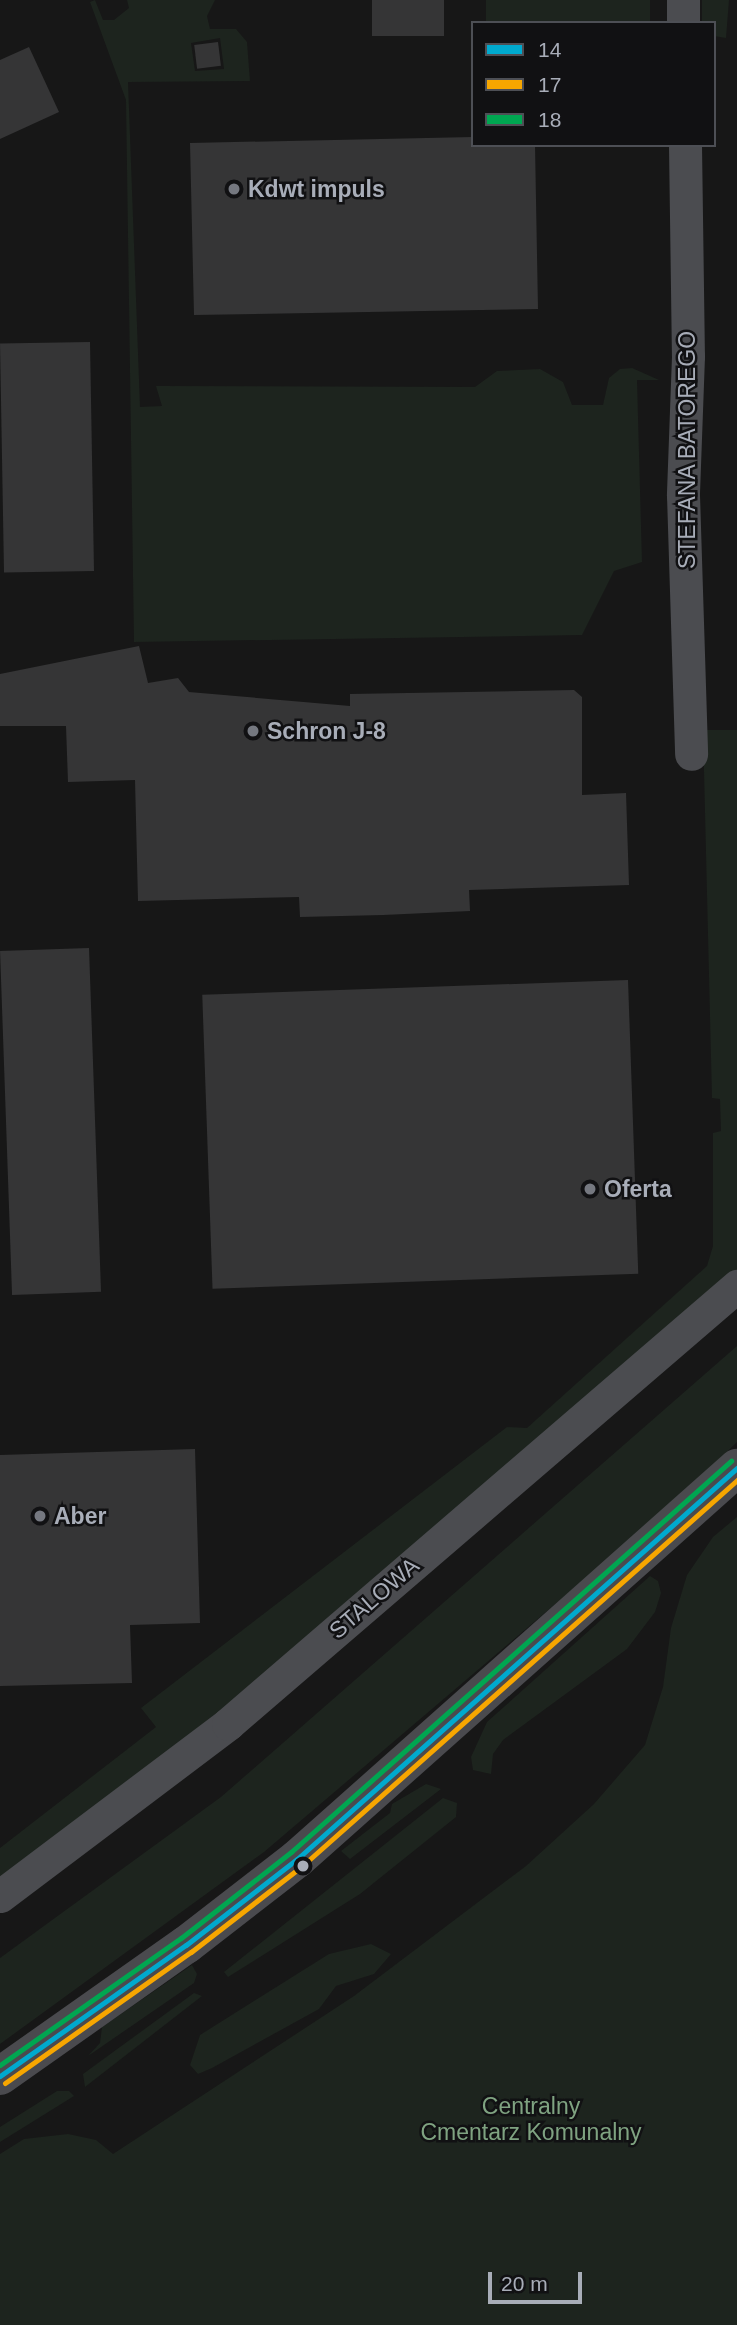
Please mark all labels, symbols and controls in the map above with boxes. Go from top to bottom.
legend [471,21,716,147]
text: 14 [538,38,561,61]
text: 17 [538,73,561,96]
text: 18 [538,108,561,131]
place label: Kdwt impuls [248,175,385,203]
marker: Kdwt impuls [226,181,242,197]
street label: STEFANA BATOREGO [673,330,701,570]
place label: Schron J-8 [267,717,386,745]
marker: Schron J-8 [245,723,261,739]
place label: Oferta [604,1175,672,1203]
marker: Oferta [582,1181,598,1197]
place label: Aber [54,1502,106,1530]
marker: Aber [32,1508,48,1524]
street label: STALOWA [323,1552,425,1644]
unlabelled marker [296,1859,310,1873]
park label: Centralny Cmentarz Komunalny [420,2092,642,2146]
scale bar [492,2258,586,2302]
text: 20 m [501,2272,548,2295]

